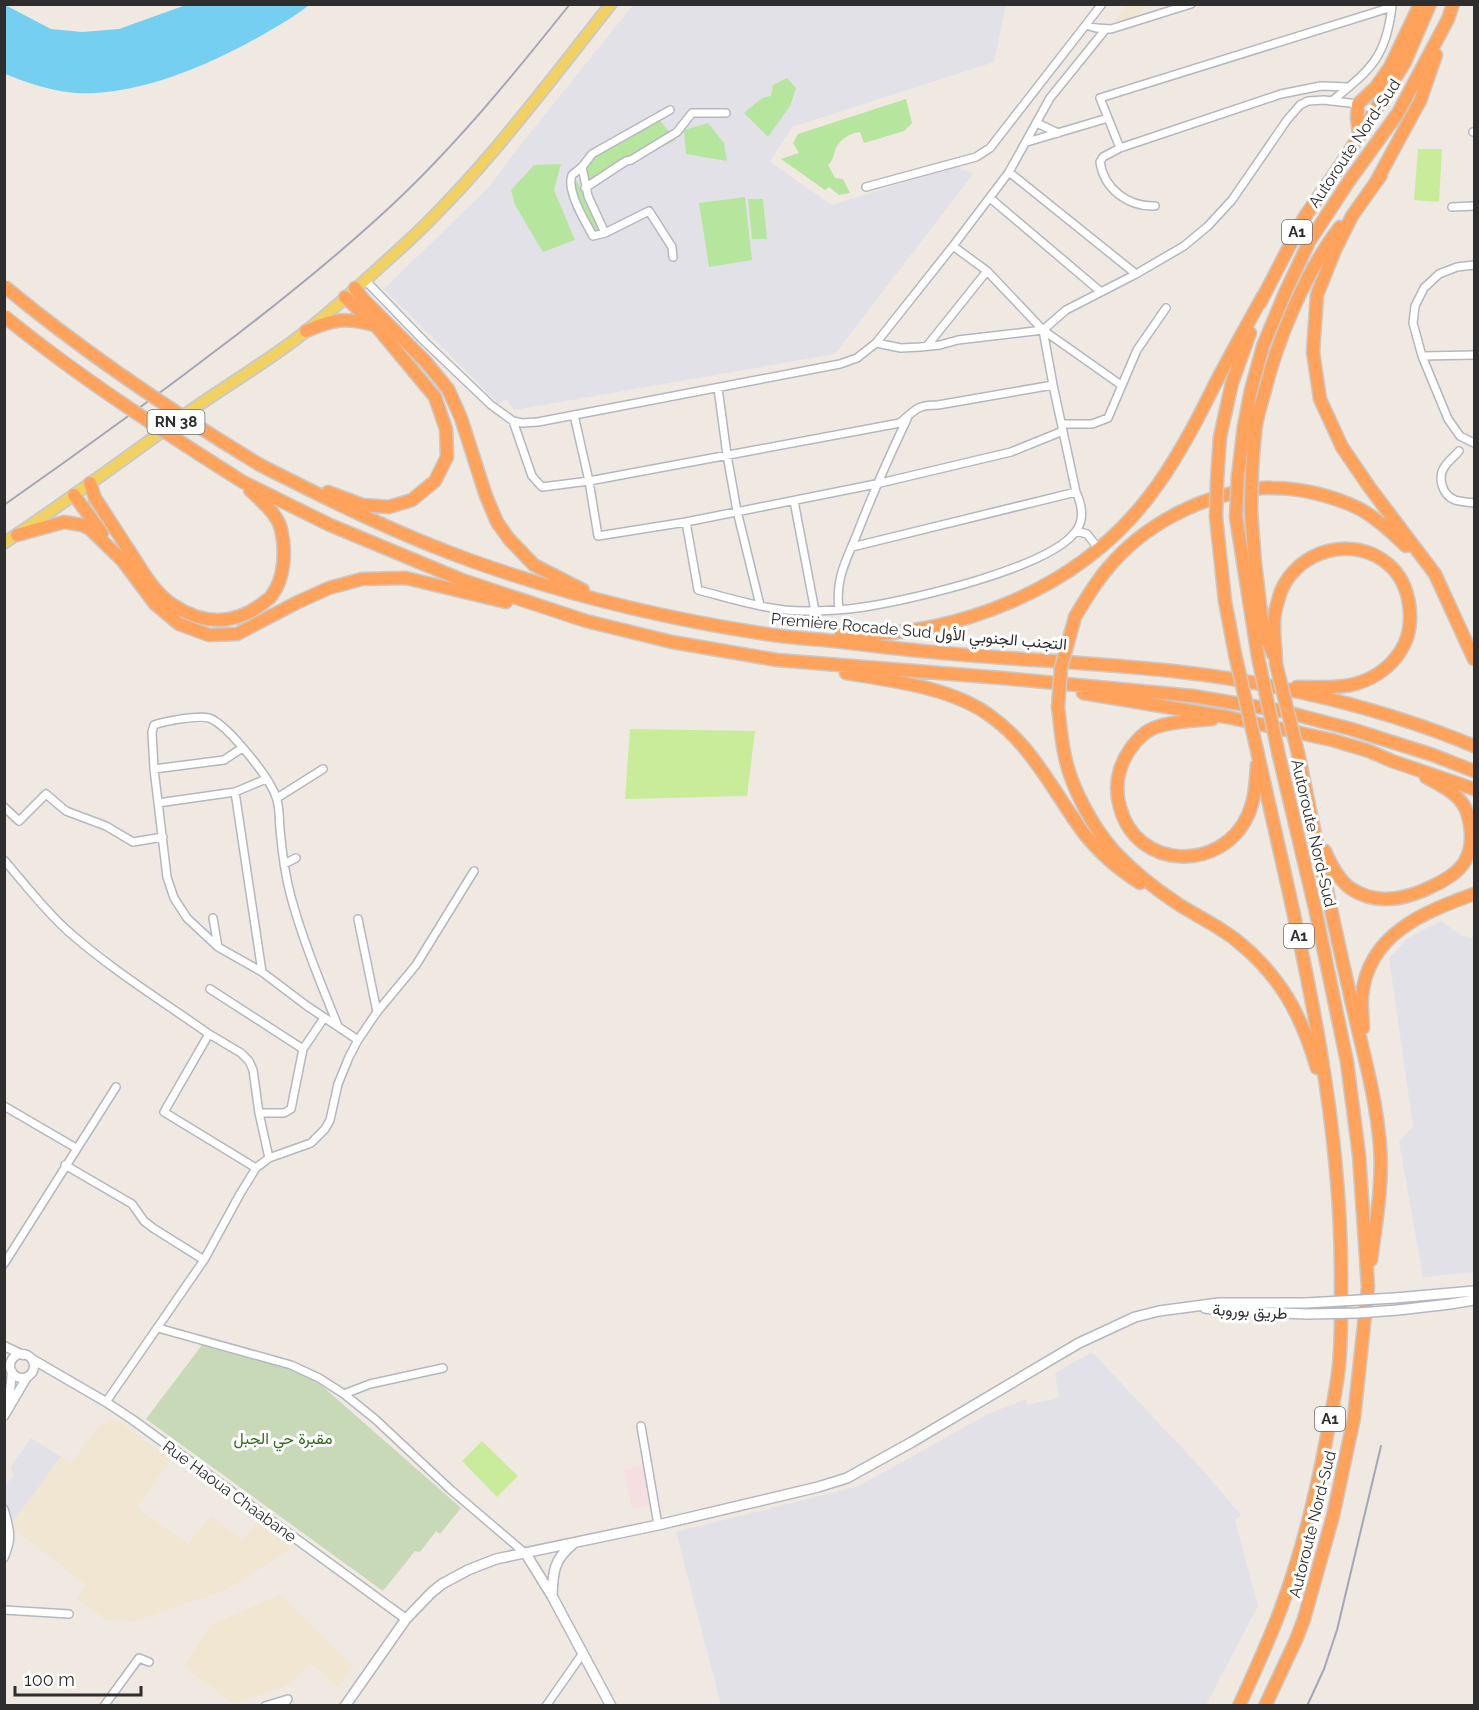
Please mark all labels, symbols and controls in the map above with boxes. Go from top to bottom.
street label: Autoroute Nord-Sud [1304,75,1405,211]
road number: A1 [1282,220,1312,244]
road number: RN 38 [148,410,204,434]
street label: Première Rocade Sud التجنب الجنوبي الأول [770,609,1068,658]
street label: Autoroute Nord-Sud [1287,757,1340,909]
road number: A1 [1284,924,1314,948]
street label: طريق بوروبة [1212,1300,1288,1324]
road number: A1 [1315,1407,1345,1431]
park label: مقبرة حي الجبل [233,1429,333,1452]
street label: Rue Haoua Chaabane [159,1437,300,1546]
street label: Autoroute Nord-Sud [1285,1449,1340,1600]
scale bar [15,1659,141,1697]
text: 100 m [24,1669,75,1690]

